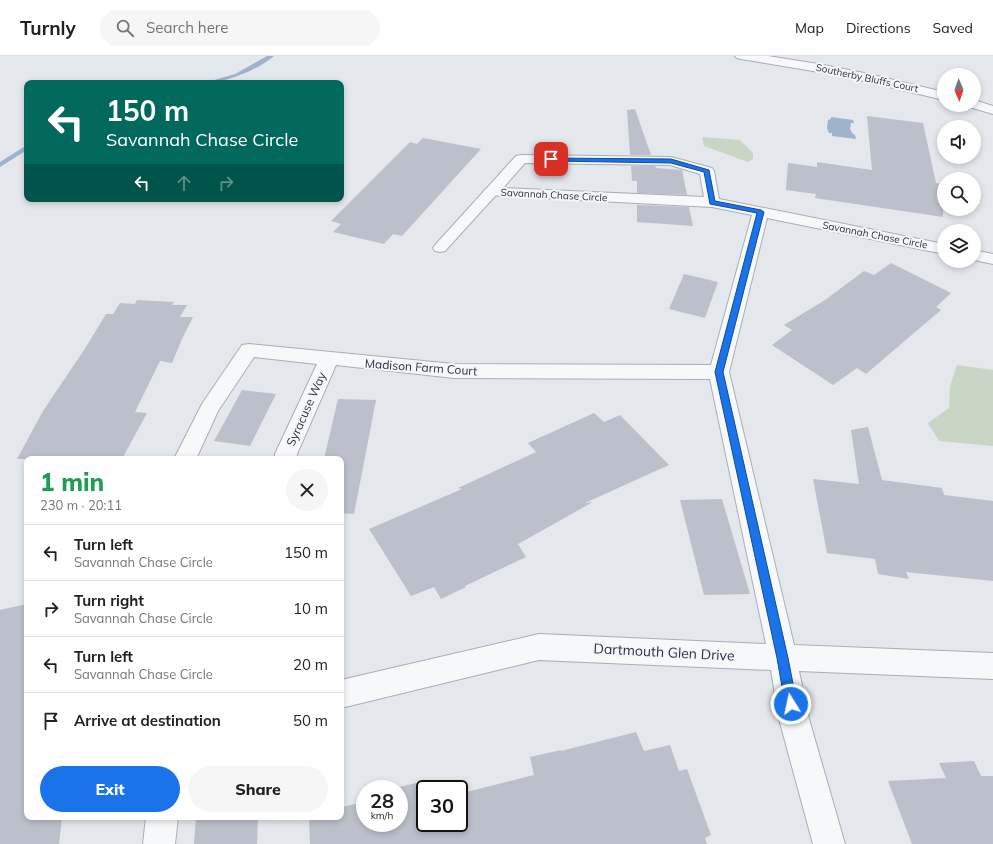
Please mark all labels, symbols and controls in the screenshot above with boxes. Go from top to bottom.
search box [100,10,380,46]
text: Turnly [20,16,76,40]
icon: search [114,17,136,39]
text: Search here [146,18,228,37]
text: Map [795,19,824,37]
text: Directions [846,19,911,37]
text: Saved [933,19,973,37]
street label: Southerby Bluffs Court [815,61,920,95]
north arrow [937,68,981,112]
map controls [937,68,981,268]
text: 150 m [106,93,189,128]
icon: left [40,96,92,148]
button: sound [937,120,981,164]
text: Savannah Chase Circle [106,128,298,151]
pin [534,142,568,176]
icon: arrive [540,148,562,170]
icon: left [131,172,153,194]
icon: ahead [173,172,195,194]
icon: right [215,172,237,194]
button: search [937,172,981,216]
street label: Savannah Chase Circle [500,186,608,204]
street label: Savannah Chase Circle [821,218,929,252]
button: layers [937,224,981,268]
street label: Madison Farm Court [364,356,478,378]
street label: Syracuse Way [283,369,329,449]
text: 1 min [40,467,104,497]
button: close [286,469,328,511]
text: 230 m · 20:11 [40,497,122,513]
text: Turn left [74,535,133,554]
icon: left [40,542,62,564]
text: 150 m [284,543,328,562]
text: Savannah Chase Circle [74,554,213,570]
text: Turn right [74,591,144,610]
icon: right [40,598,62,620]
text: 10 m [293,599,328,618]
text: Savannah Chase Circle [74,610,213,626]
street label: Dartmouth Glen Drive [593,639,735,665]
text: Turn left [74,647,133,666]
icon: left [40,654,62,676]
text: 20 m [293,655,328,674]
text: Savannah Chase Circle [74,666,213,682]
position arrow [770,683,812,725]
icon: arrive [40,710,62,732]
text: Arrive at destination [74,711,221,730]
text: 50 m [293,711,328,730]
button: Exit [40,766,180,812]
button: Share [188,766,328,812]
speed limit sign: 30 [416,780,468,832]
text: 28 [370,788,394,813]
text: km/h [371,809,393,822]

